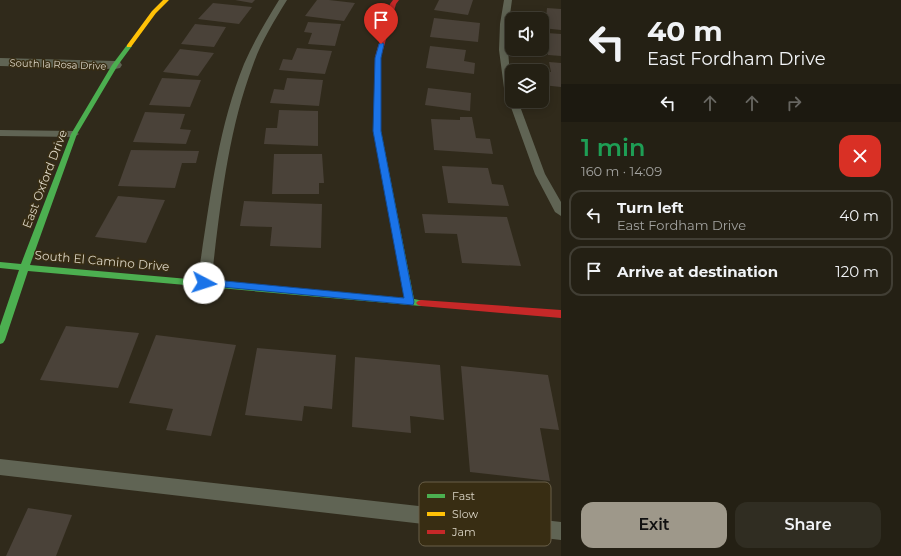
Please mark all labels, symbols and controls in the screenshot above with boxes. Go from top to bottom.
pin [364,3,398,44]
icon: arrive [370,9,392,31]
map controls [505,12,549,108]
button: sound [505,12,549,56]
text: 40 m [647,14,723,48]
icon: left [581,16,633,68]
text: East Fordham Drive [647,48,826,70]
street label: South la Rosa Drive [9,56,107,73]
button: layers [505,64,549,108]
icon: left [657,92,679,114]
icon: ahead [699,92,721,114]
icon: ahead [741,92,763,114]
icon: right [783,92,805,114]
street label: East Oxford Drive [19,128,70,230]
text: 1 min [581,133,645,162]
button: close [839,135,881,177]
text: 160 m · 14:09 [581,163,662,179]
text: Turn left [617,198,684,217]
icon: left [583,204,605,226]
text: 40 m [839,206,879,225]
text: East Fordham Drive [617,217,746,233]
street label: South El Camino Drive [34,247,170,274]
icon: arrive [583,260,605,282]
position arrow [183,262,225,304]
text: Arrive at destination [617,262,778,281]
text: 120 m [835,262,879,281]
legend [419,482,551,546]
text: Fast [452,489,476,503]
button: Exit [581,502,727,548]
button: Share [735,502,881,548]
text: Slow [452,507,478,521]
text: Jam [451,525,476,539]

